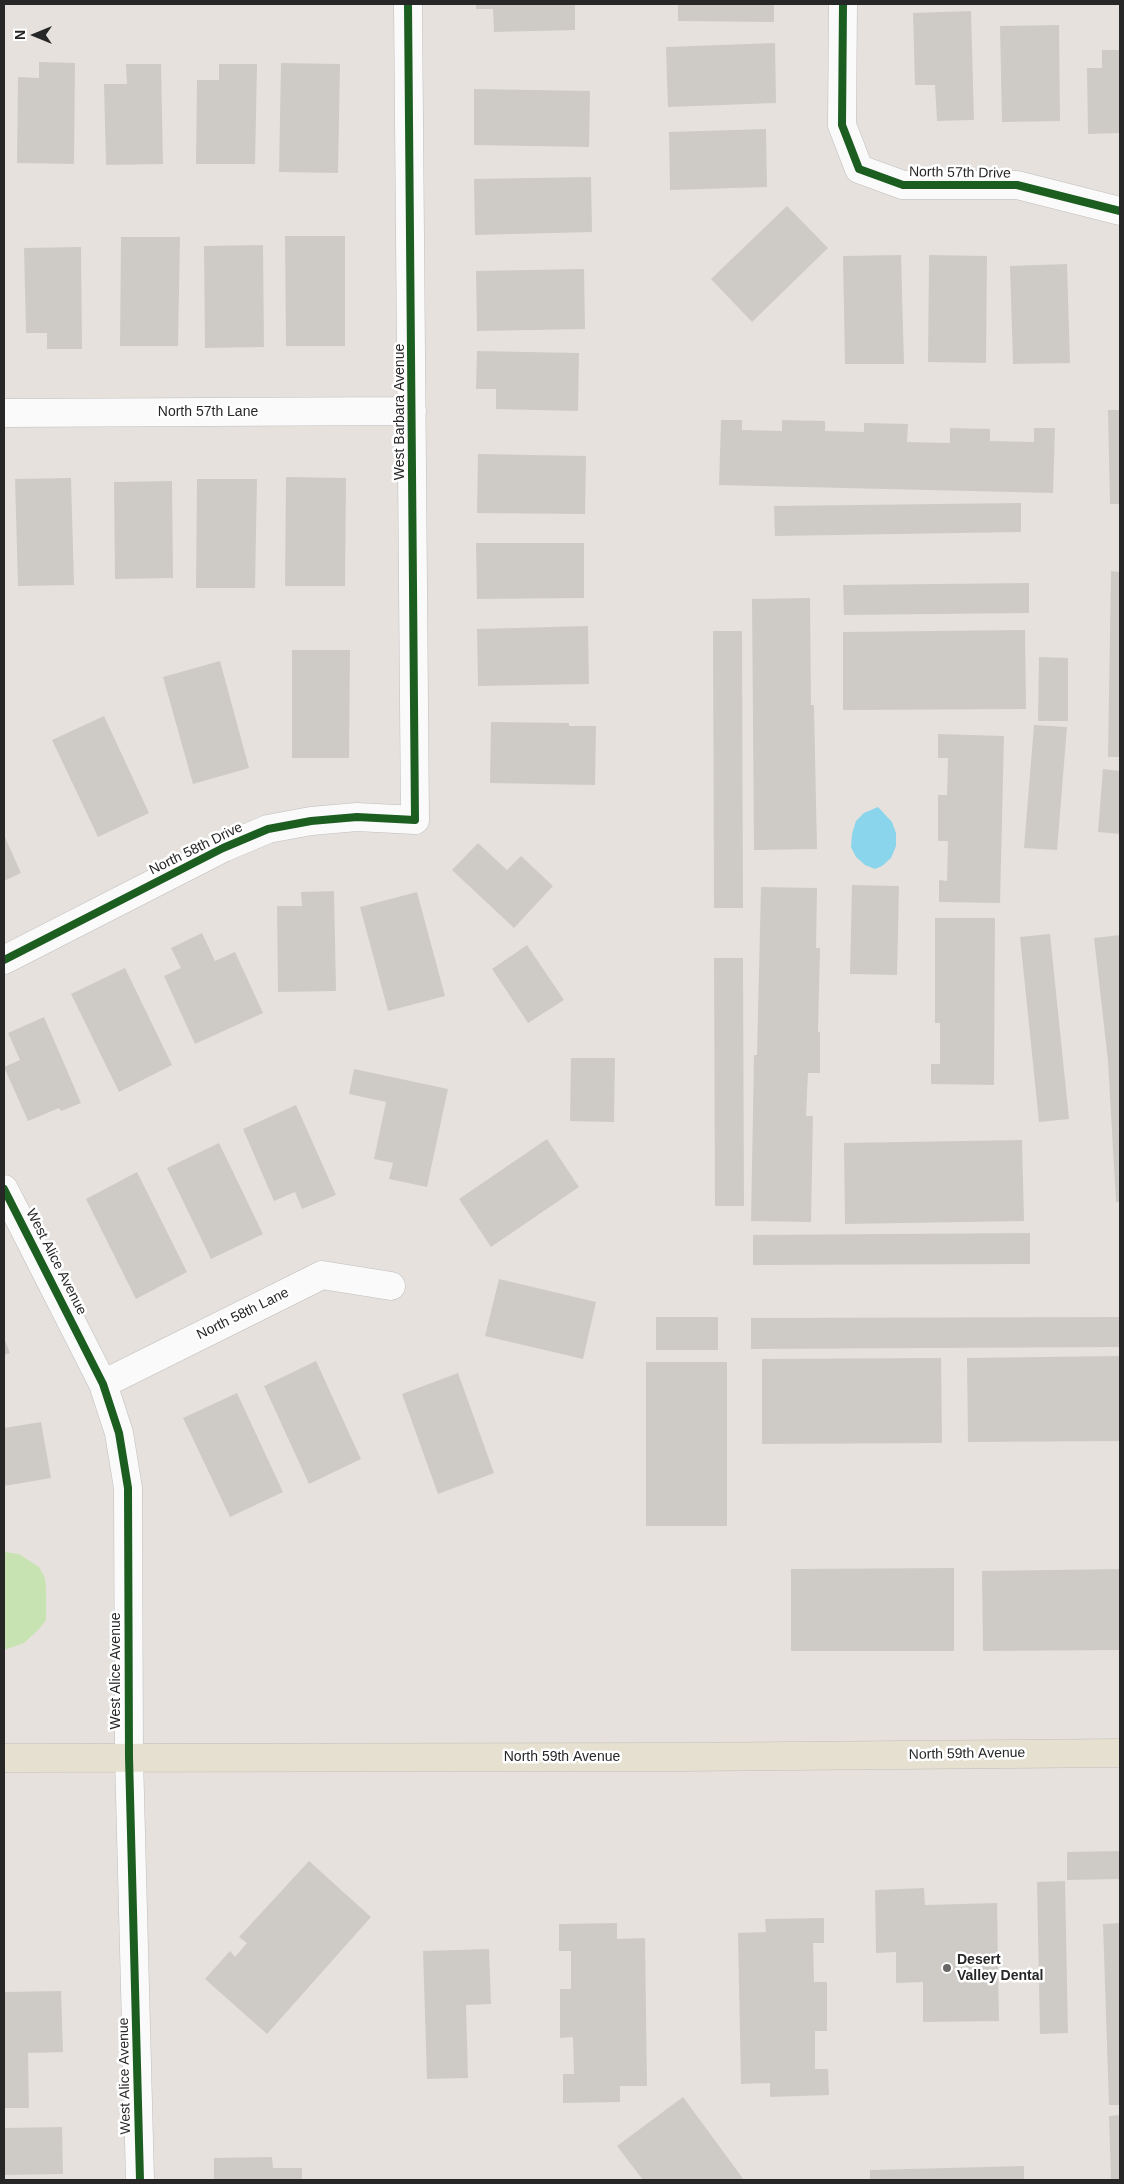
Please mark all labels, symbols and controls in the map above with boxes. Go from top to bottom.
north arrow [10,10,60,60]
text: N [12,30,28,40]
street label: North 57th Drive [909,164,1011,182]
street label: West Barbara Avenue [392,344,408,480]
street label: North 57th Lane [158,404,258,420]
street label: North 58th Drive [147,819,245,879]
street label: West Alice Avenue [22,1206,90,1318]
street label: North 58th Lane [194,1284,292,1344]
street label: West Alice Avenue [108,1613,124,1729]
street label: North 59th Avenue [909,1745,1025,1763]
street label: North 59th Avenue [504,1749,620,1765]
place label: Desert Valley Dental [957,1952,1043,1984]
marker: Desert Valley Dental [941,1962,953,1974]
street label: West Alice Avenue [116,2017,134,2135]

